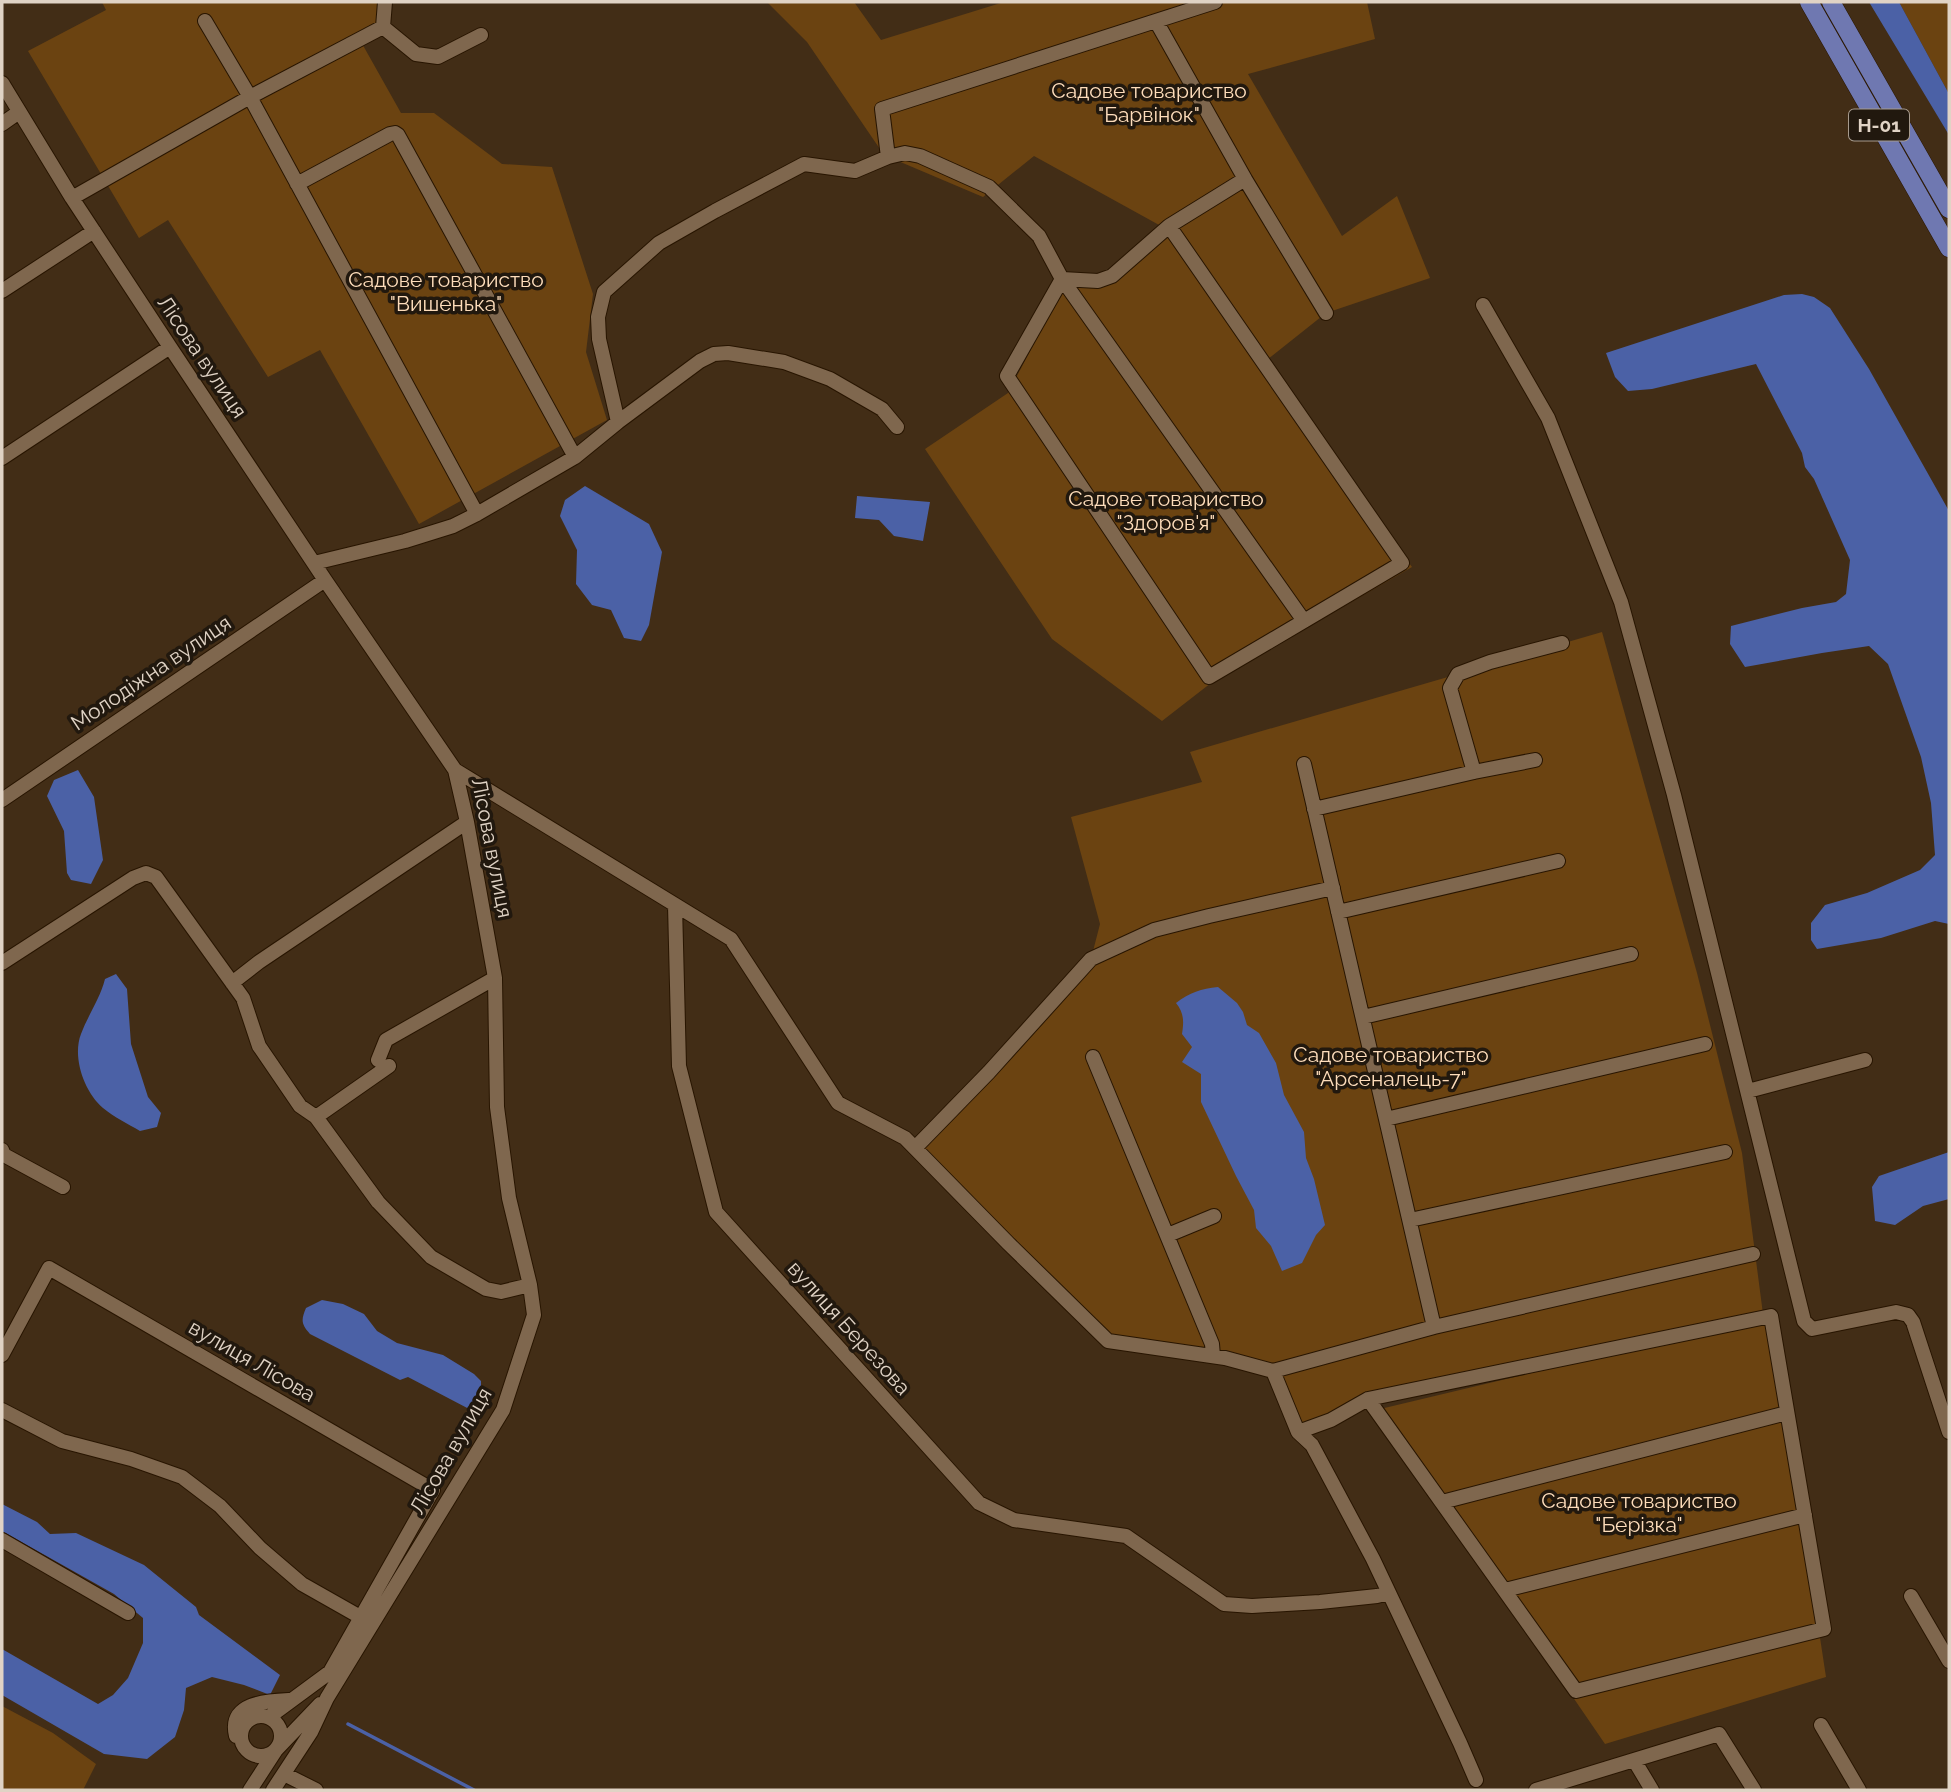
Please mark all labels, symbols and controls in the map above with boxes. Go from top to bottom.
park label: Садове товариство "Барвінок" [1051,78,1247,127]
road number: Н-01 [1849,110,1909,140]
park label: Садове товариство "Вишенька" [348,267,544,316]
street label: Лісова вулиця [152,291,252,423]
park label: Садове товариство "Здоров'я" [1068,486,1264,535]
street label: Молодіжна вулиця [66,610,235,735]
street label: Лісова вулиця [467,776,518,920]
park label: Садове товариство "Арсеналець-7" [1293,1042,1489,1091]
street label: вулиця Березова [783,1256,916,1400]
street label: вулиця Лісова [185,1314,320,1407]
street label: Лісова вулиця [404,1383,497,1518]
park label: Садове товариство "Берізка" [1541,1488,1737,1537]

